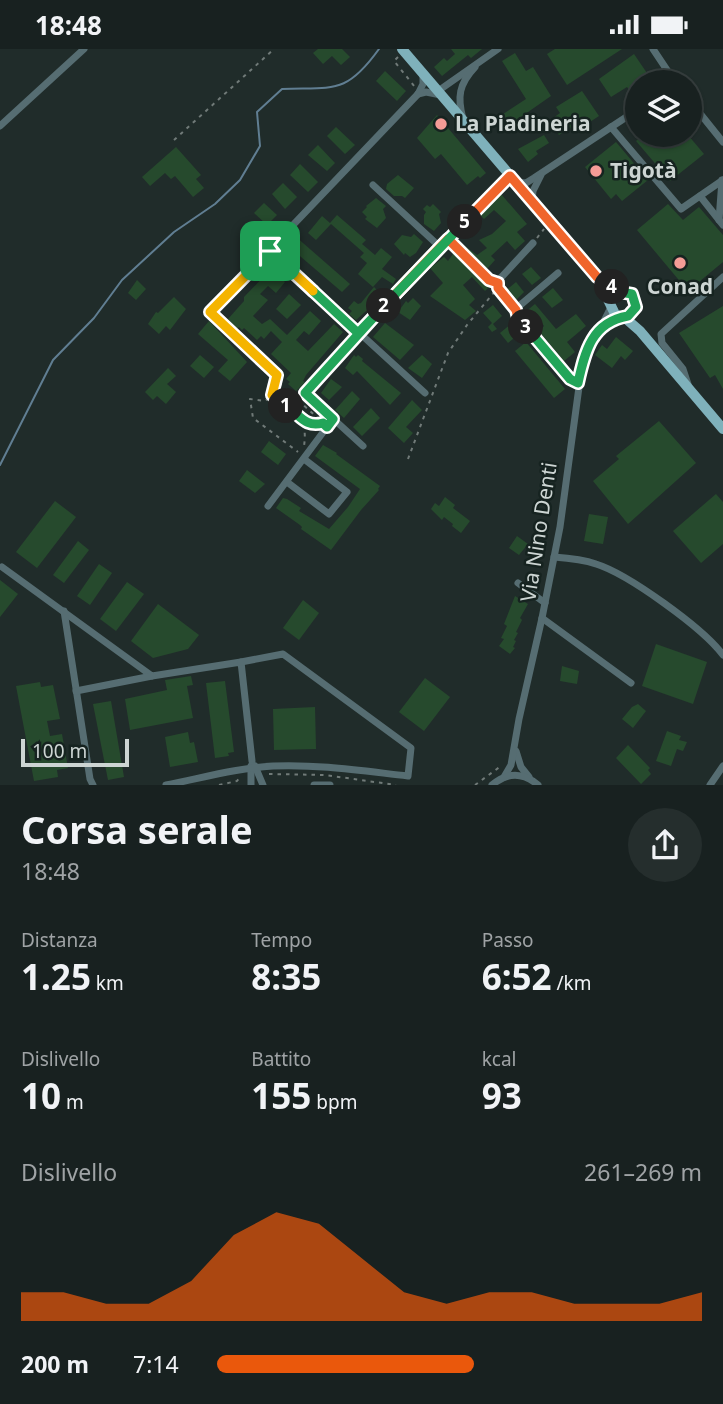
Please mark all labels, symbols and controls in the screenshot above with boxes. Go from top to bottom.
text: 18:48 [35,7,102,43]
map controls [625,70,702,147]
button: layers [625,70,702,147]
place label: La Piadineria [455,109,591,137]
marker: La Piadineria [433,116,449,132]
place label: Tigotà [610,156,677,184]
marker: Tigotà [588,163,604,179]
pin: 5 [448,205,482,239]
text: 5 [459,208,470,234]
pin [240,221,300,281]
icon: arrive [251,232,289,270]
marker: Conad [672,255,688,271]
pin: 4 [594,269,630,305]
place label: Conad [647,272,713,300]
text: 4 [606,273,617,299]
pin: 2 [366,289,402,323]
text: 2 [378,292,389,318]
pin: 3 [508,309,544,345]
text: 3 [520,313,531,339]
pin: 1 [268,389,304,423]
text: 1 [280,392,291,418]
street label: Via Nino Denti [513,460,563,604]
scale bar [21,736,130,767]
text: 100 m [32,738,87,764]
text: Corsa serale [21,803,253,855]
button: share [628,808,702,882]
text: 18:48 [21,855,80,887]
text: Distanza [21,927,98,953]
text: Tempo [251,927,312,953]
text: Passo [482,927,534,953]
text: 1.25 [21,953,91,1000]
text: 8:35 [251,953,321,1000]
text: 6:52 [482,953,552,1000]
text: km [91,970,124,996]
text: /km [552,970,591,996]
text: Dislivello [21,1046,100,1072]
text: Battito [251,1046,311,1072]
text: kcal [482,1046,516,1072]
text: 10 [21,1072,61,1119]
text: 155 [251,1072,311,1119]
text: 93 [482,1072,522,1119]
text: m [61,1089,84,1115]
text: bpm [311,1089,357,1115]
text: Dislivello [21,1156,117,1188]
text: 261–269 m [584,1156,702,1188]
text: 200 m [21,1348,89,1380]
text: 7:14 [133,1348,179,1380]

